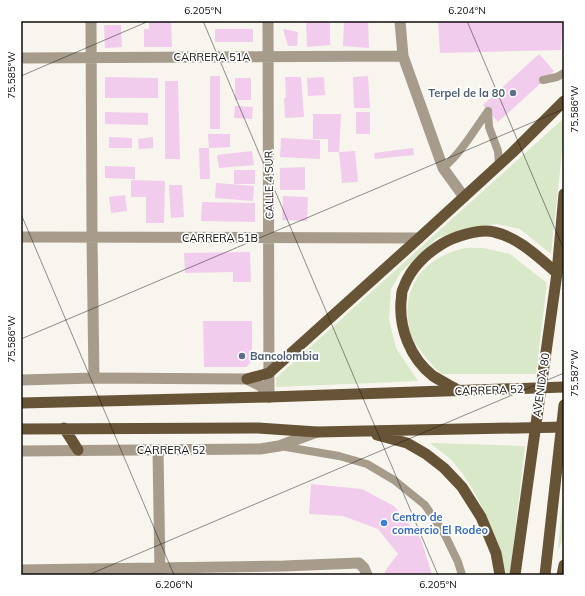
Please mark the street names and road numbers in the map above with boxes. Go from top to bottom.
street label: CARRERA 51A [174,50,250,64]
street label: CALLE 4 SUR [261,150,277,219]
street label: CARRERA 51B [182,231,258,245]
street label: AVENIDA 80 [530,351,553,418]
street label: CARRERA 52 [454,382,524,398]
street label: CARRERA 52 [137,443,206,457]

